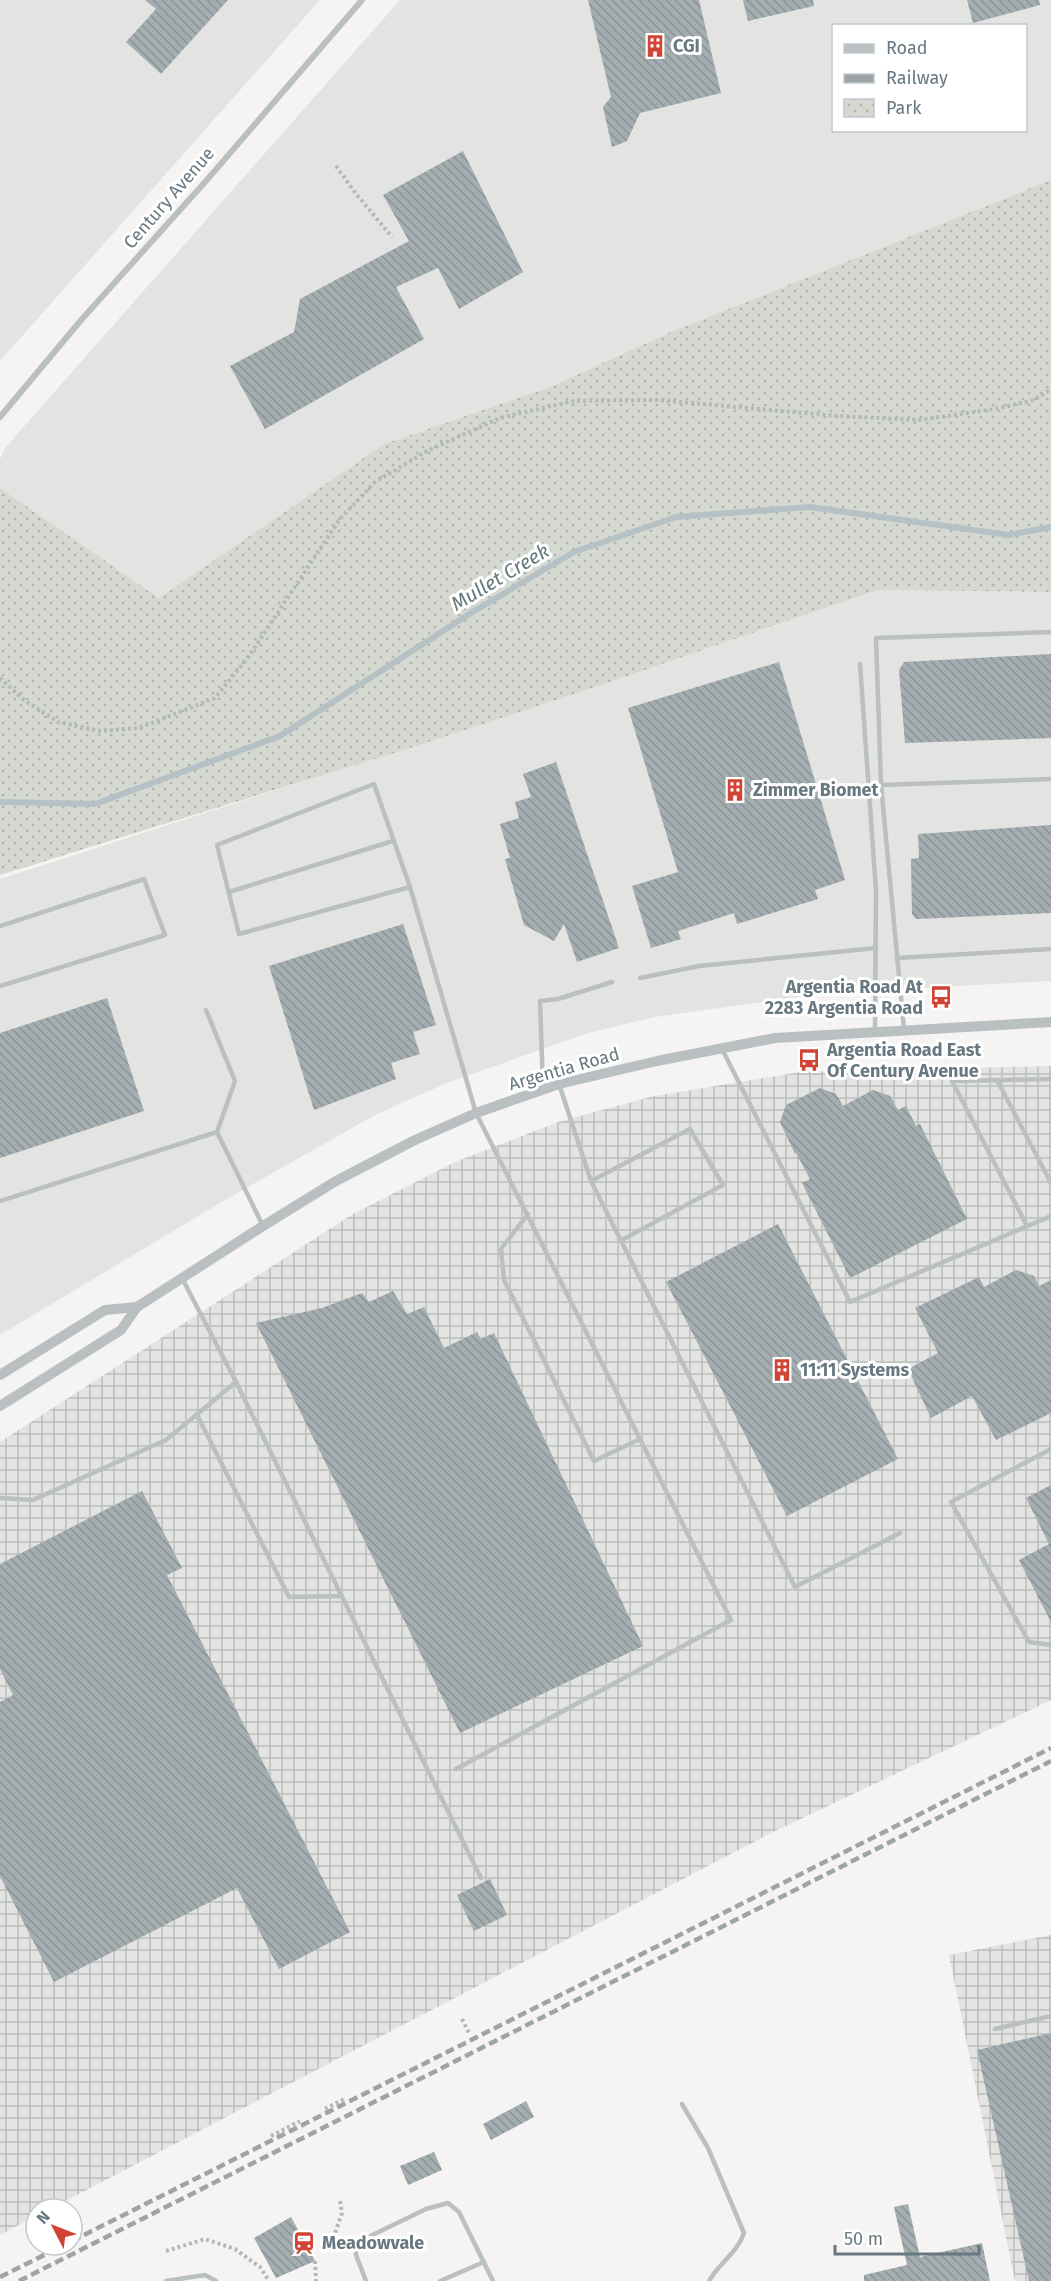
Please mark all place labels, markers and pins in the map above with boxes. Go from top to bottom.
building icon: CGI [642,33,668,59]
place label: CGI [673,35,700,57]
building icon: Zimmer Biomet [722,777,748,803]
place label: Zimmer Biomet [753,779,880,801]
place label: Argentia Road At 2283 Argentia Road [765,976,924,1019]
bus stop icon: Argentia Road At 2283 Argentia Road [928,984,954,1010]
place label: Argentia Road East Of Century Avenue [826,1039,982,1082]
bus stop icon: Argentia Road East Of Century Avenue [796,1047,822,1073]
building icon: 11:11 Systems [769,1357,795,1383]
place label: 11:11 Systems [800,1359,909,1381]
station icon: Meadowvale [291,2230,317,2256]
place label: Meadowvale [322,2232,424,2254]

